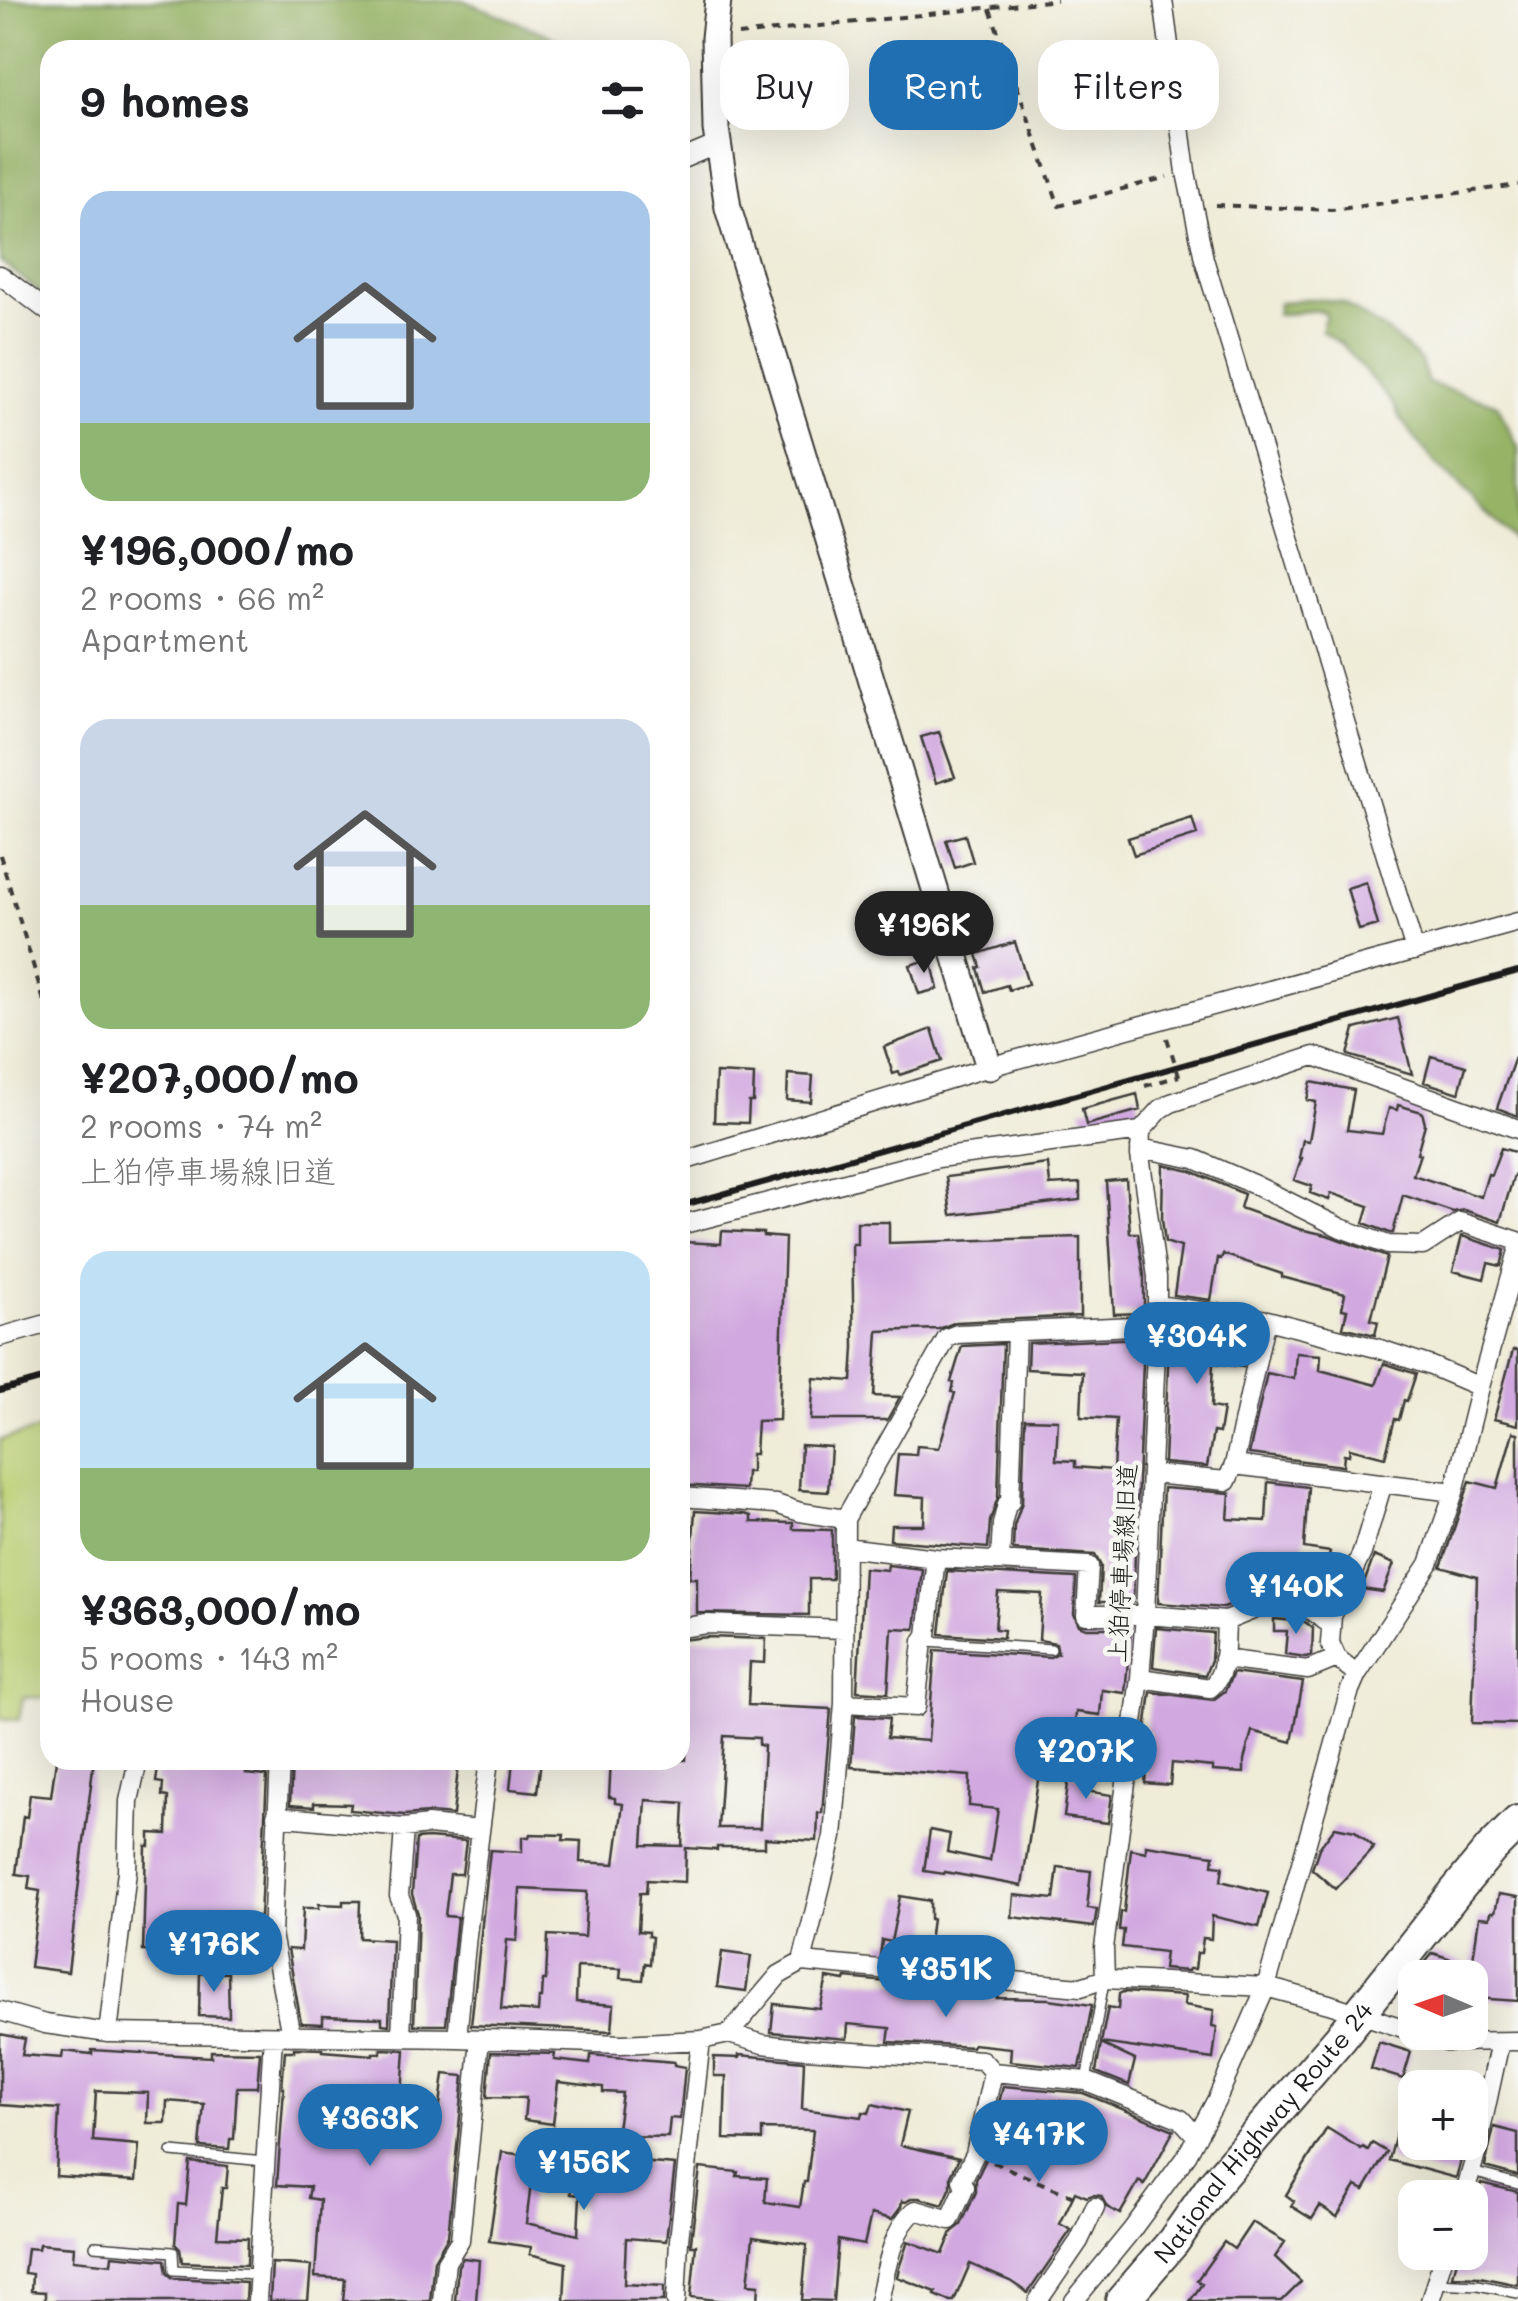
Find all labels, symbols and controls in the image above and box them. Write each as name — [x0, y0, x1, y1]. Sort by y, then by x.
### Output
chip: Buy — [720, 40, 849, 130]
chip: Rent — [869, 40, 1018, 130]
chip: Filters — [1038, 40, 1219, 130]
text: 9 homes — [80, 73, 250, 128]
icon: filters — [595, 73, 650, 128]
icon: home — [275, 256, 455, 436]
text: ¥196,000/mo — [80, 521, 354, 576]
text: 2 rooms · 66 m² — [80, 576, 324, 618]
text: Apartment — [80, 618, 249, 660]
icon: home — [275, 784, 455, 964]
pin: ¥196K — [854, 891, 994, 976]
text: ¥196K — [877, 902, 971, 944]
text: ¥207,000/mo — [80, 1049, 359, 1104]
text: 2 rooms · 74 m² — [80, 1104, 322, 1146]
text: 上狛停車場線旧道 — [80, 1149, 336, 1191]
pin: ¥304K — [1127, 1302, 1267, 1387]
text: ¥304K — [1146, 1313, 1248, 1355]
icon: home — [275, 1316, 455, 1496]
street label: 上狛停車場線旧道 — [1100, 1462, 1142, 1664]
pin: ¥140K — [1226, 1552, 1366, 1637]
text: ¥140K — [1247, 1563, 1345, 1605]
text: ¥363,000/mo — [80, 1581, 361, 1636]
text: 5 rooms · 143 m² — [80, 1636, 338, 1678]
text: House — [80, 1678, 175, 1720]
pin: ¥207K — [1016, 1717, 1156, 1802]
text: ¥207K — [1037, 1728, 1135, 1770]
pin: ¥176K — [144, 1910, 284, 1995]
text: ¥176K — [167, 1921, 261, 1963]
pin: ¥351K — [876, 1935, 1016, 2020]
text: ¥351K — [899, 1946, 993, 1988]
north arrow — [1398, 1960, 1488, 2050]
map controls — [1398, 1960, 1488, 2270]
street label: National Highway Route 24 — [1146, 1994, 1379, 2270]
button: + — [1398, 2070, 1488, 2160]
pin: ¥363K — [300, 2084, 440, 2169]
text: ¥363K — [320, 2095, 420, 2137]
pin: ¥417K — [969, 2100, 1109, 2185]
text: ¥417K — [992, 2111, 1086, 2153]
pin: ¥156K — [514, 2128, 654, 2213]
text: ¥156K — [537, 2139, 631, 2181]
button: − — [1398, 2180, 1488, 2270]

